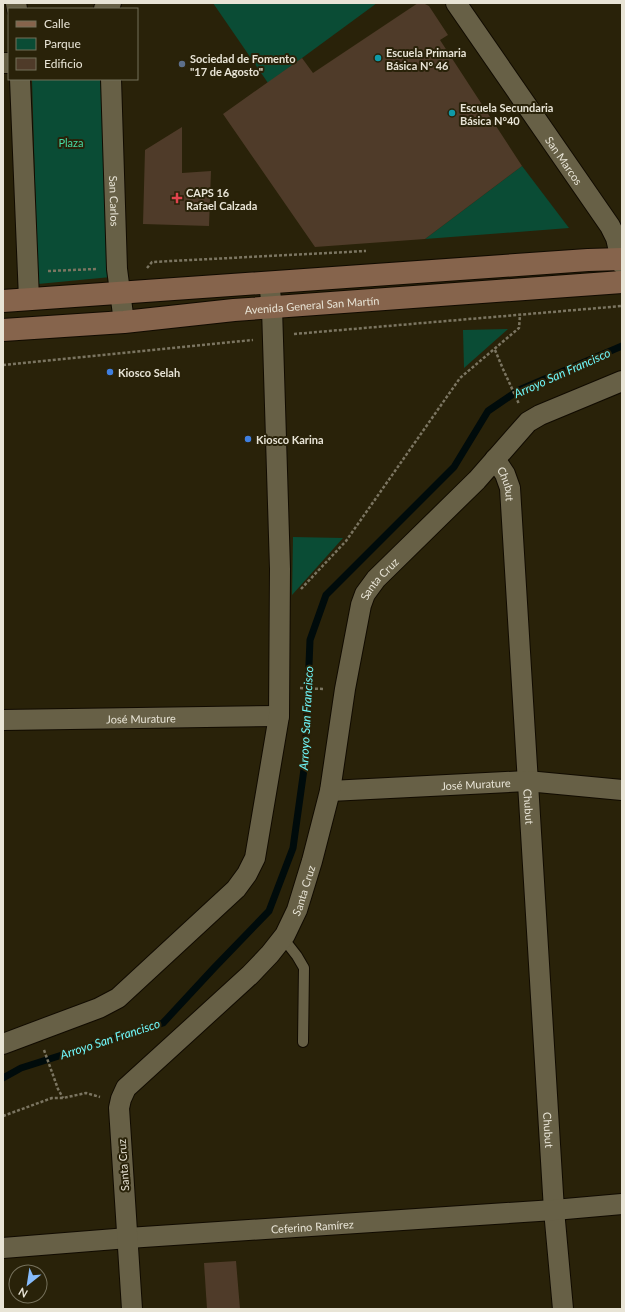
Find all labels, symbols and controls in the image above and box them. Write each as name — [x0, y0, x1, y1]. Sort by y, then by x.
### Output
legend — [8, 8, 138, 80]
text: Calle — [44, 16, 70, 31]
text: Parque — [44, 36, 81, 51]
place label: Escuela Primaria Básica N° 46 — [386, 46, 466, 72]
place label: Sociedad de Fomento "17 de Agosto" — [190, 52, 295, 78]
marker: Escuela Primaria Básica N° 46 — [373, 53, 383, 63]
text: Edificio — [44, 56, 83, 71]
marker: Sociedad de Fomento "17 de Agosto" — [177, 59, 187, 69]
place label: Escuela Secundaria Básica N°40 — [460, 101, 553, 127]
marker: Escuela Secundaria Básica N°40 — [447, 108, 457, 118]
street label: San Marcos — [543, 134, 586, 187]
park label: Plaza — [58, 136, 84, 149]
street label: San Carlos — [108, 175, 122, 227]
place label: CAPS 16 Rafael Calzada — [186, 186, 257, 212]
marker: CAPS 16 Rafael Calzada — [171, 192, 183, 204]
street label: Avenida General San Martín — [244, 293, 380, 316]
water label: Arroyo San Francisco — [510, 345, 613, 401]
place label: Kiosco Selah — [118, 366, 180, 379]
marker: Kiosco Selah — [105, 367, 115, 377]
place label: Kiosco Karina — [256, 433, 323, 446]
marker: Kiosco Karina — [243, 434, 253, 444]
street label: Chubut — [495, 464, 517, 501]
street label: Santa Cruz — [357, 555, 401, 601]
water label: Arroyo San Francisco — [296, 666, 316, 771]
street label: José Murature — [106, 711, 176, 725]
street label: José Murature — [441, 775, 511, 792]
street label: Chubut — [522, 788, 537, 825]
street label: Santa Cruz — [289, 863, 317, 918]
water label: Arroyo San Francisco — [57, 1016, 162, 1063]
street label: Chubut — [542, 1112, 557, 1148]
street label: Santa Cruz — [115, 1139, 131, 1191]
street label: Ceferino Ramírez — [270, 1217, 354, 1235]
north arrow — [8, 1264, 48, 1304]
text: N — [16, 1285, 30, 1301]

